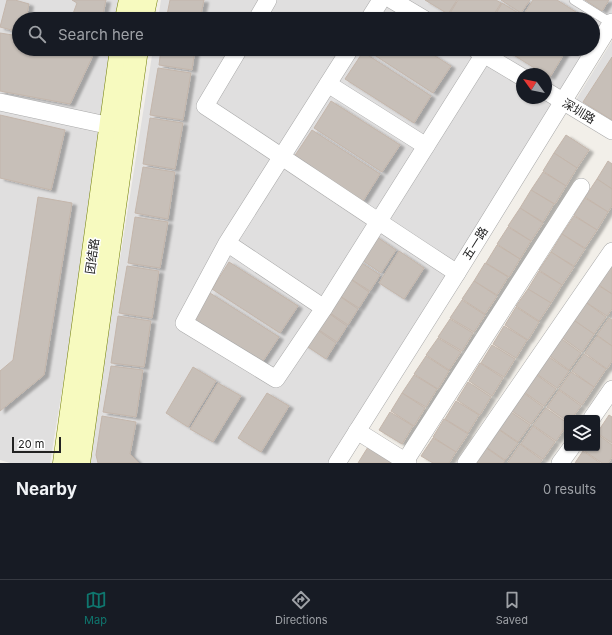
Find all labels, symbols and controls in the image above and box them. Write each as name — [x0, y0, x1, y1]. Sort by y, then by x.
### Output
search box — [12, 12, 600, 56]
icon: search — [26, 23, 48, 45]
text: Search here — [58, 25, 144, 44]
north arrow — [516, 68, 552, 104]
street label: 深圳路 — [560, 95, 598, 127]
street label: 五一路 — [459, 224, 491, 262]
street label: 团结路 — [82, 237, 102, 275]
map controls — [564, 415, 600, 451]
button: layers — [564, 415, 600, 451]
scale bar — [12, 435, 61, 454]
text: 20 m — [18, 437, 44, 451]
text: Nearby — [16, 479, 77, 499]
text: 0 results — [543, 481, 596, 497]
tab: Map — [84, 589, 107, 627]
tab: Directions — [275, 589, 328, 627]
tab: Saved — [496, 589, 528, 627]

